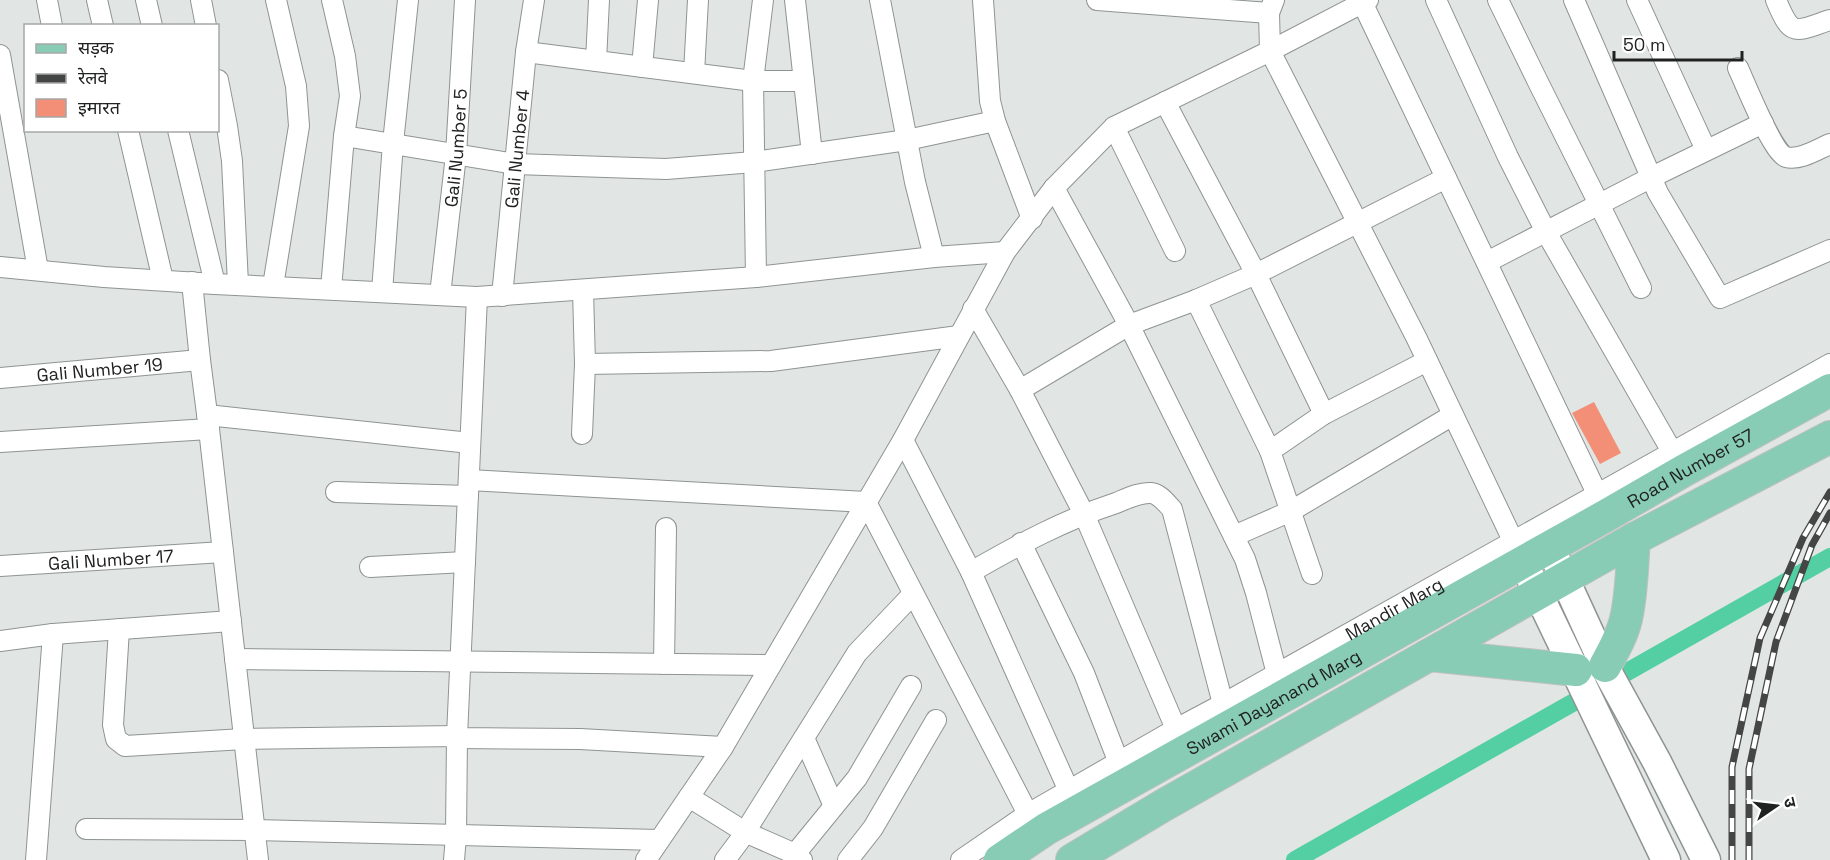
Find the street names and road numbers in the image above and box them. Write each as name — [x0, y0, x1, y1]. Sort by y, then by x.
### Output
street label: Gali Number 5 — [439, 88, 471, 208]
street label: Gali Number 4 — [499, 88, 534, 209]
street label: Gali Number 19 — [36, 352, 164, 386]
street label: Road Number 57 — [1623, 423, 1757, 513]
street label: Gali Number 17 — [47, 544, 174, 574]
street label: Mandir Marg — [1341, 572, 1447, 645]
street label: Swami Dayanand Marg — [1182, 644, 1365, 760]

